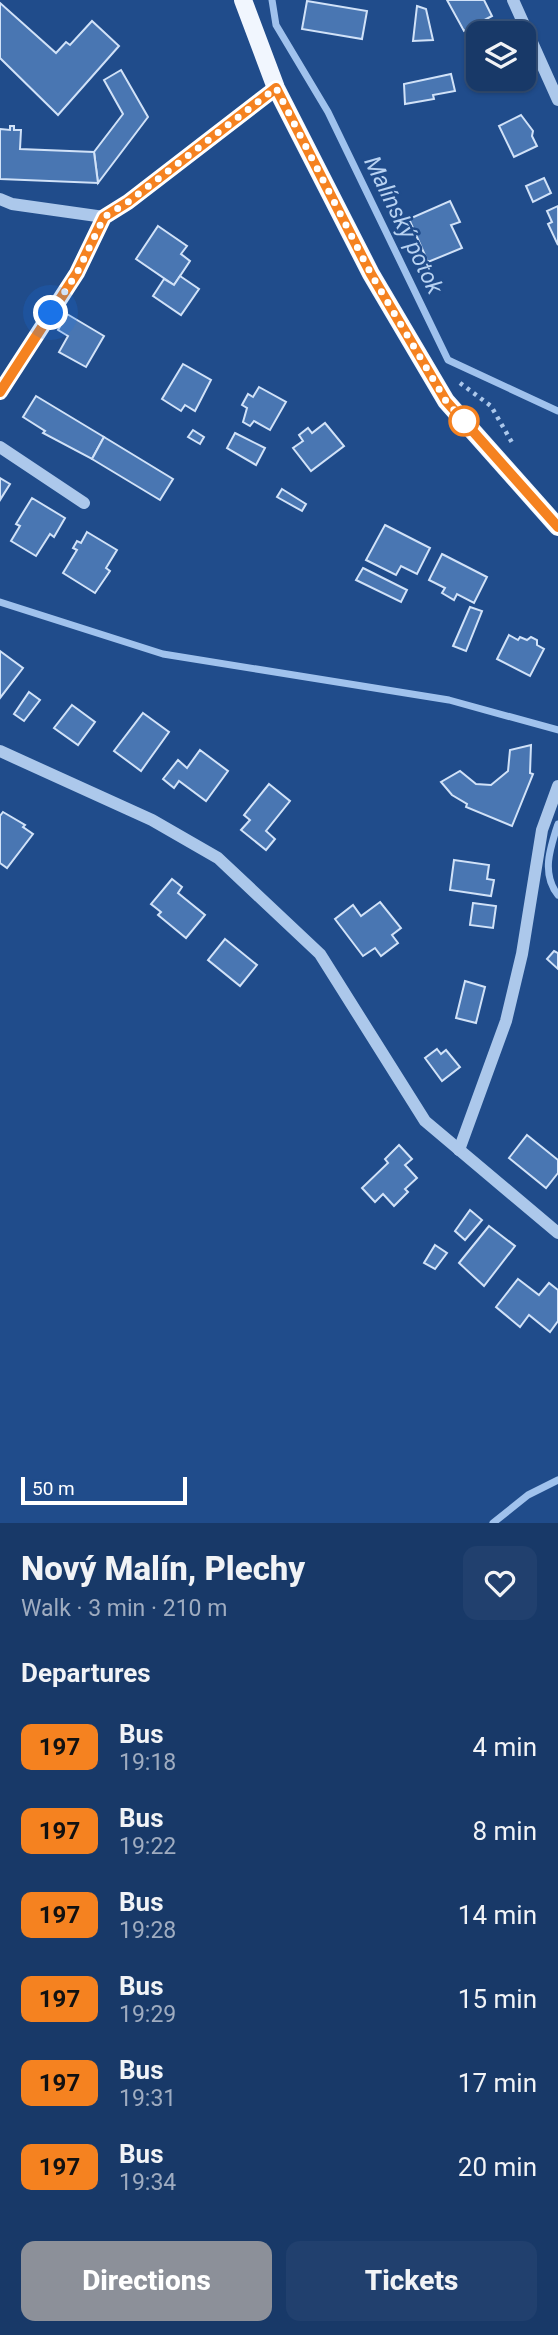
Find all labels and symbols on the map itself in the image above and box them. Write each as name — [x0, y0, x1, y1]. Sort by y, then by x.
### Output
water label: Malínský potok — [358, 152, 449, 299]
your location — [33, 295, 68, 330]
unlabelled marker — [449, 406, 479, 436]
scale bar — [21, 1474, 187, 1506]

